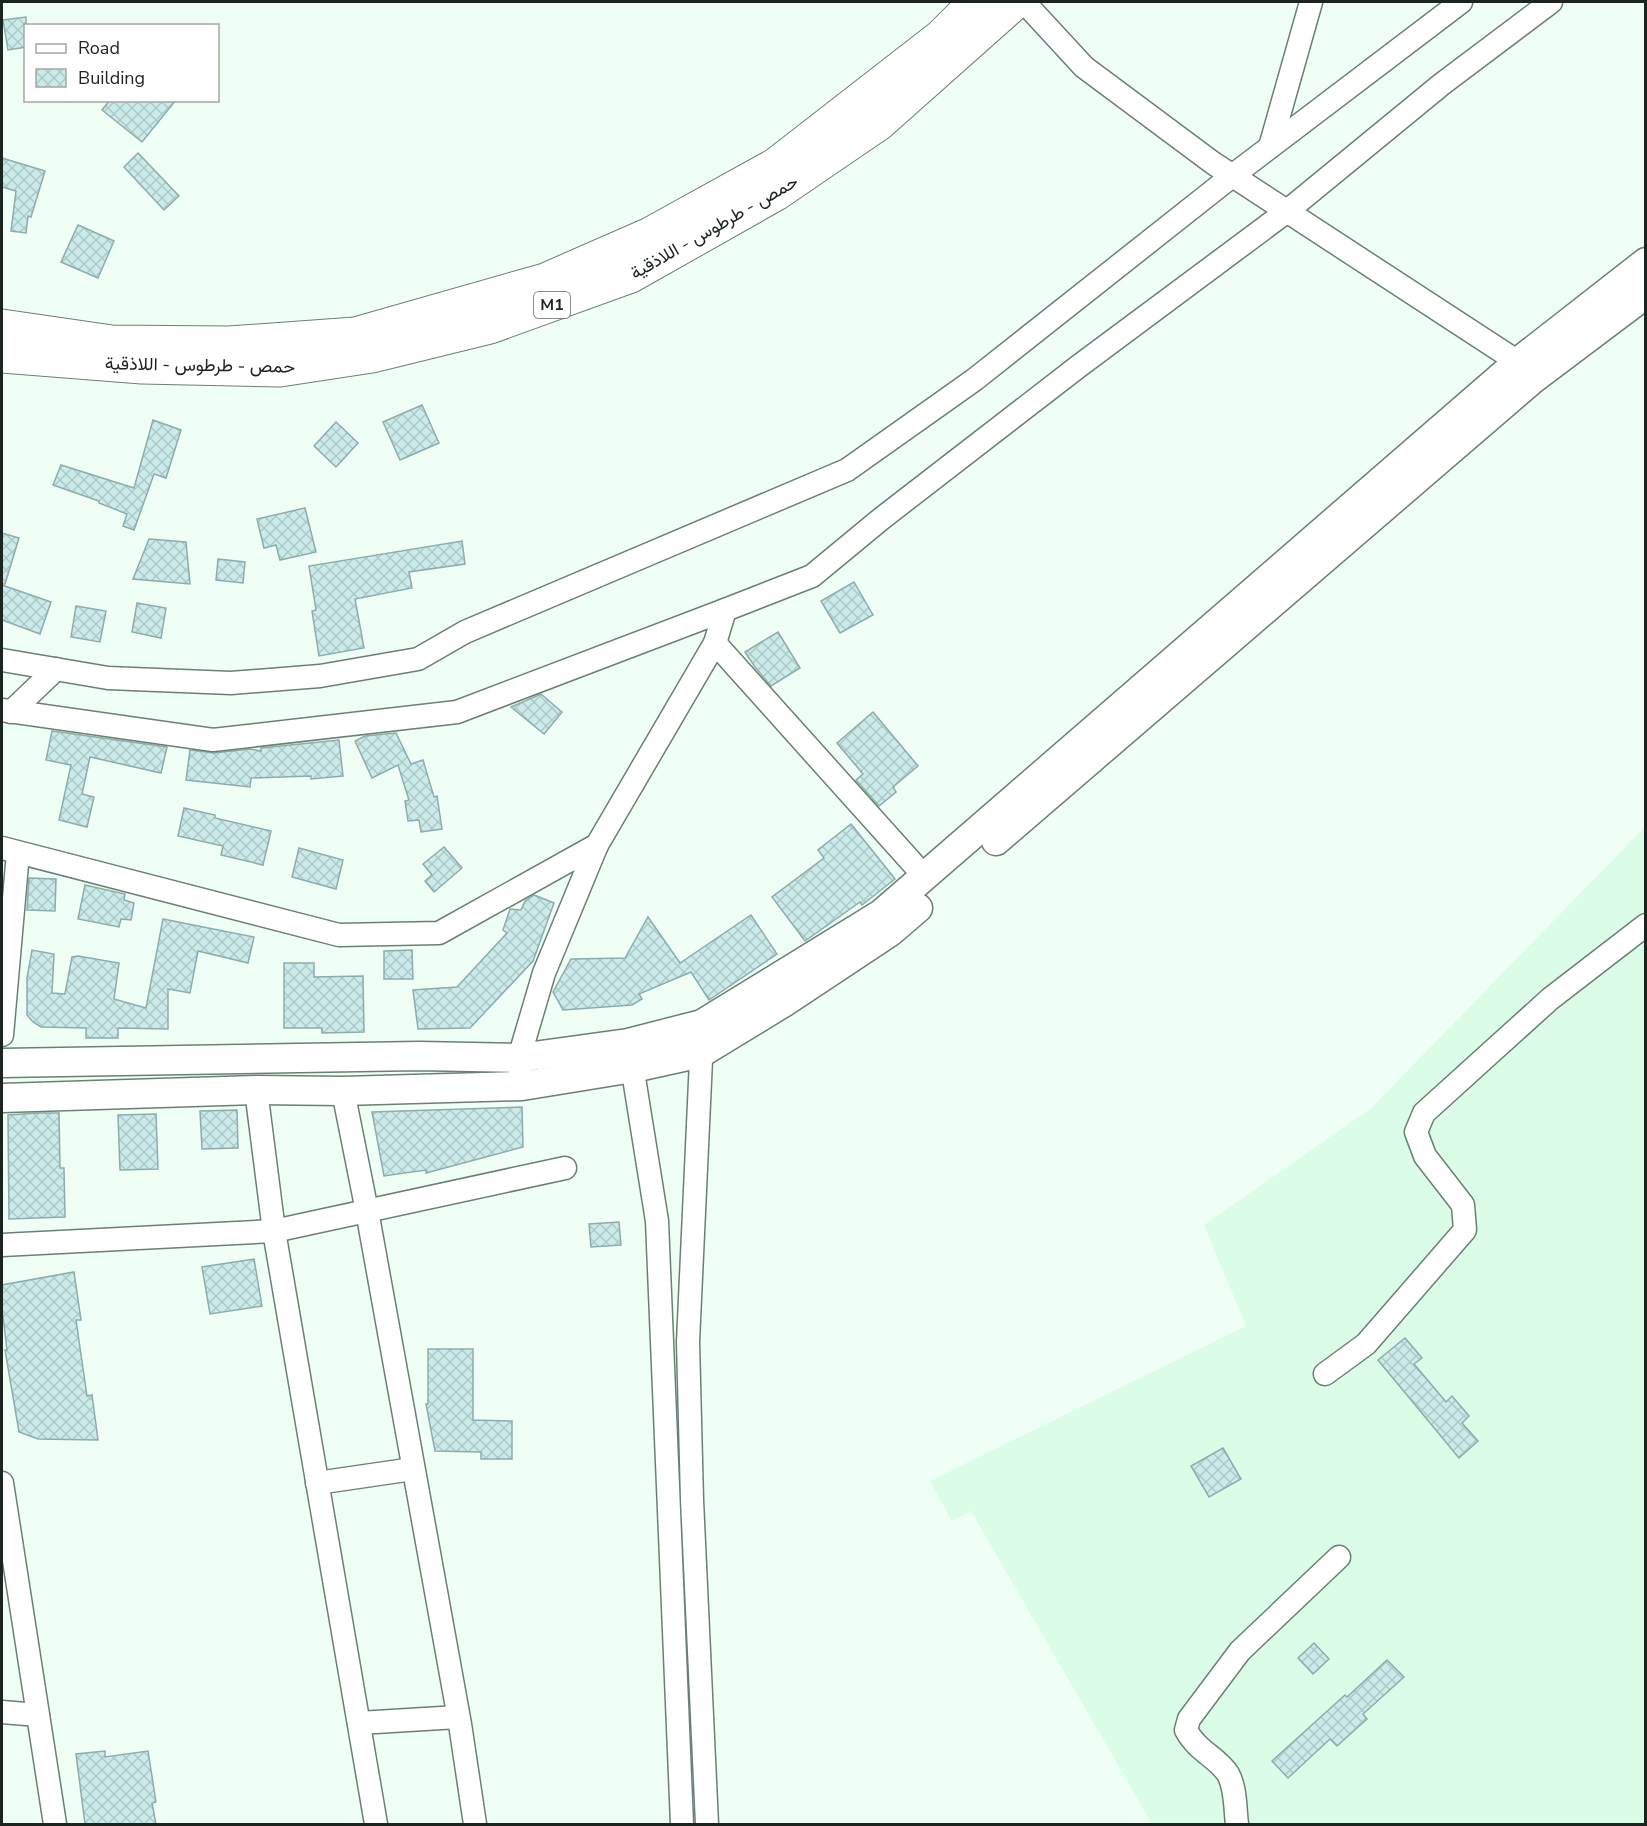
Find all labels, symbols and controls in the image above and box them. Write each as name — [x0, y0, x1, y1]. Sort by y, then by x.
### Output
legend — [24, 24, 219, 102]
text: Road — [78, 36, 120, 60]
text: Building — [78, 66, 145, 90]
street label: حمص - طرطوس - اللاذقية — [626, 169, 802, 285]
road number: M1 — [534, 292, 570, 318]
street label: حمص - طرطوس - اللاذقية — [105, 351, 295, 379]

